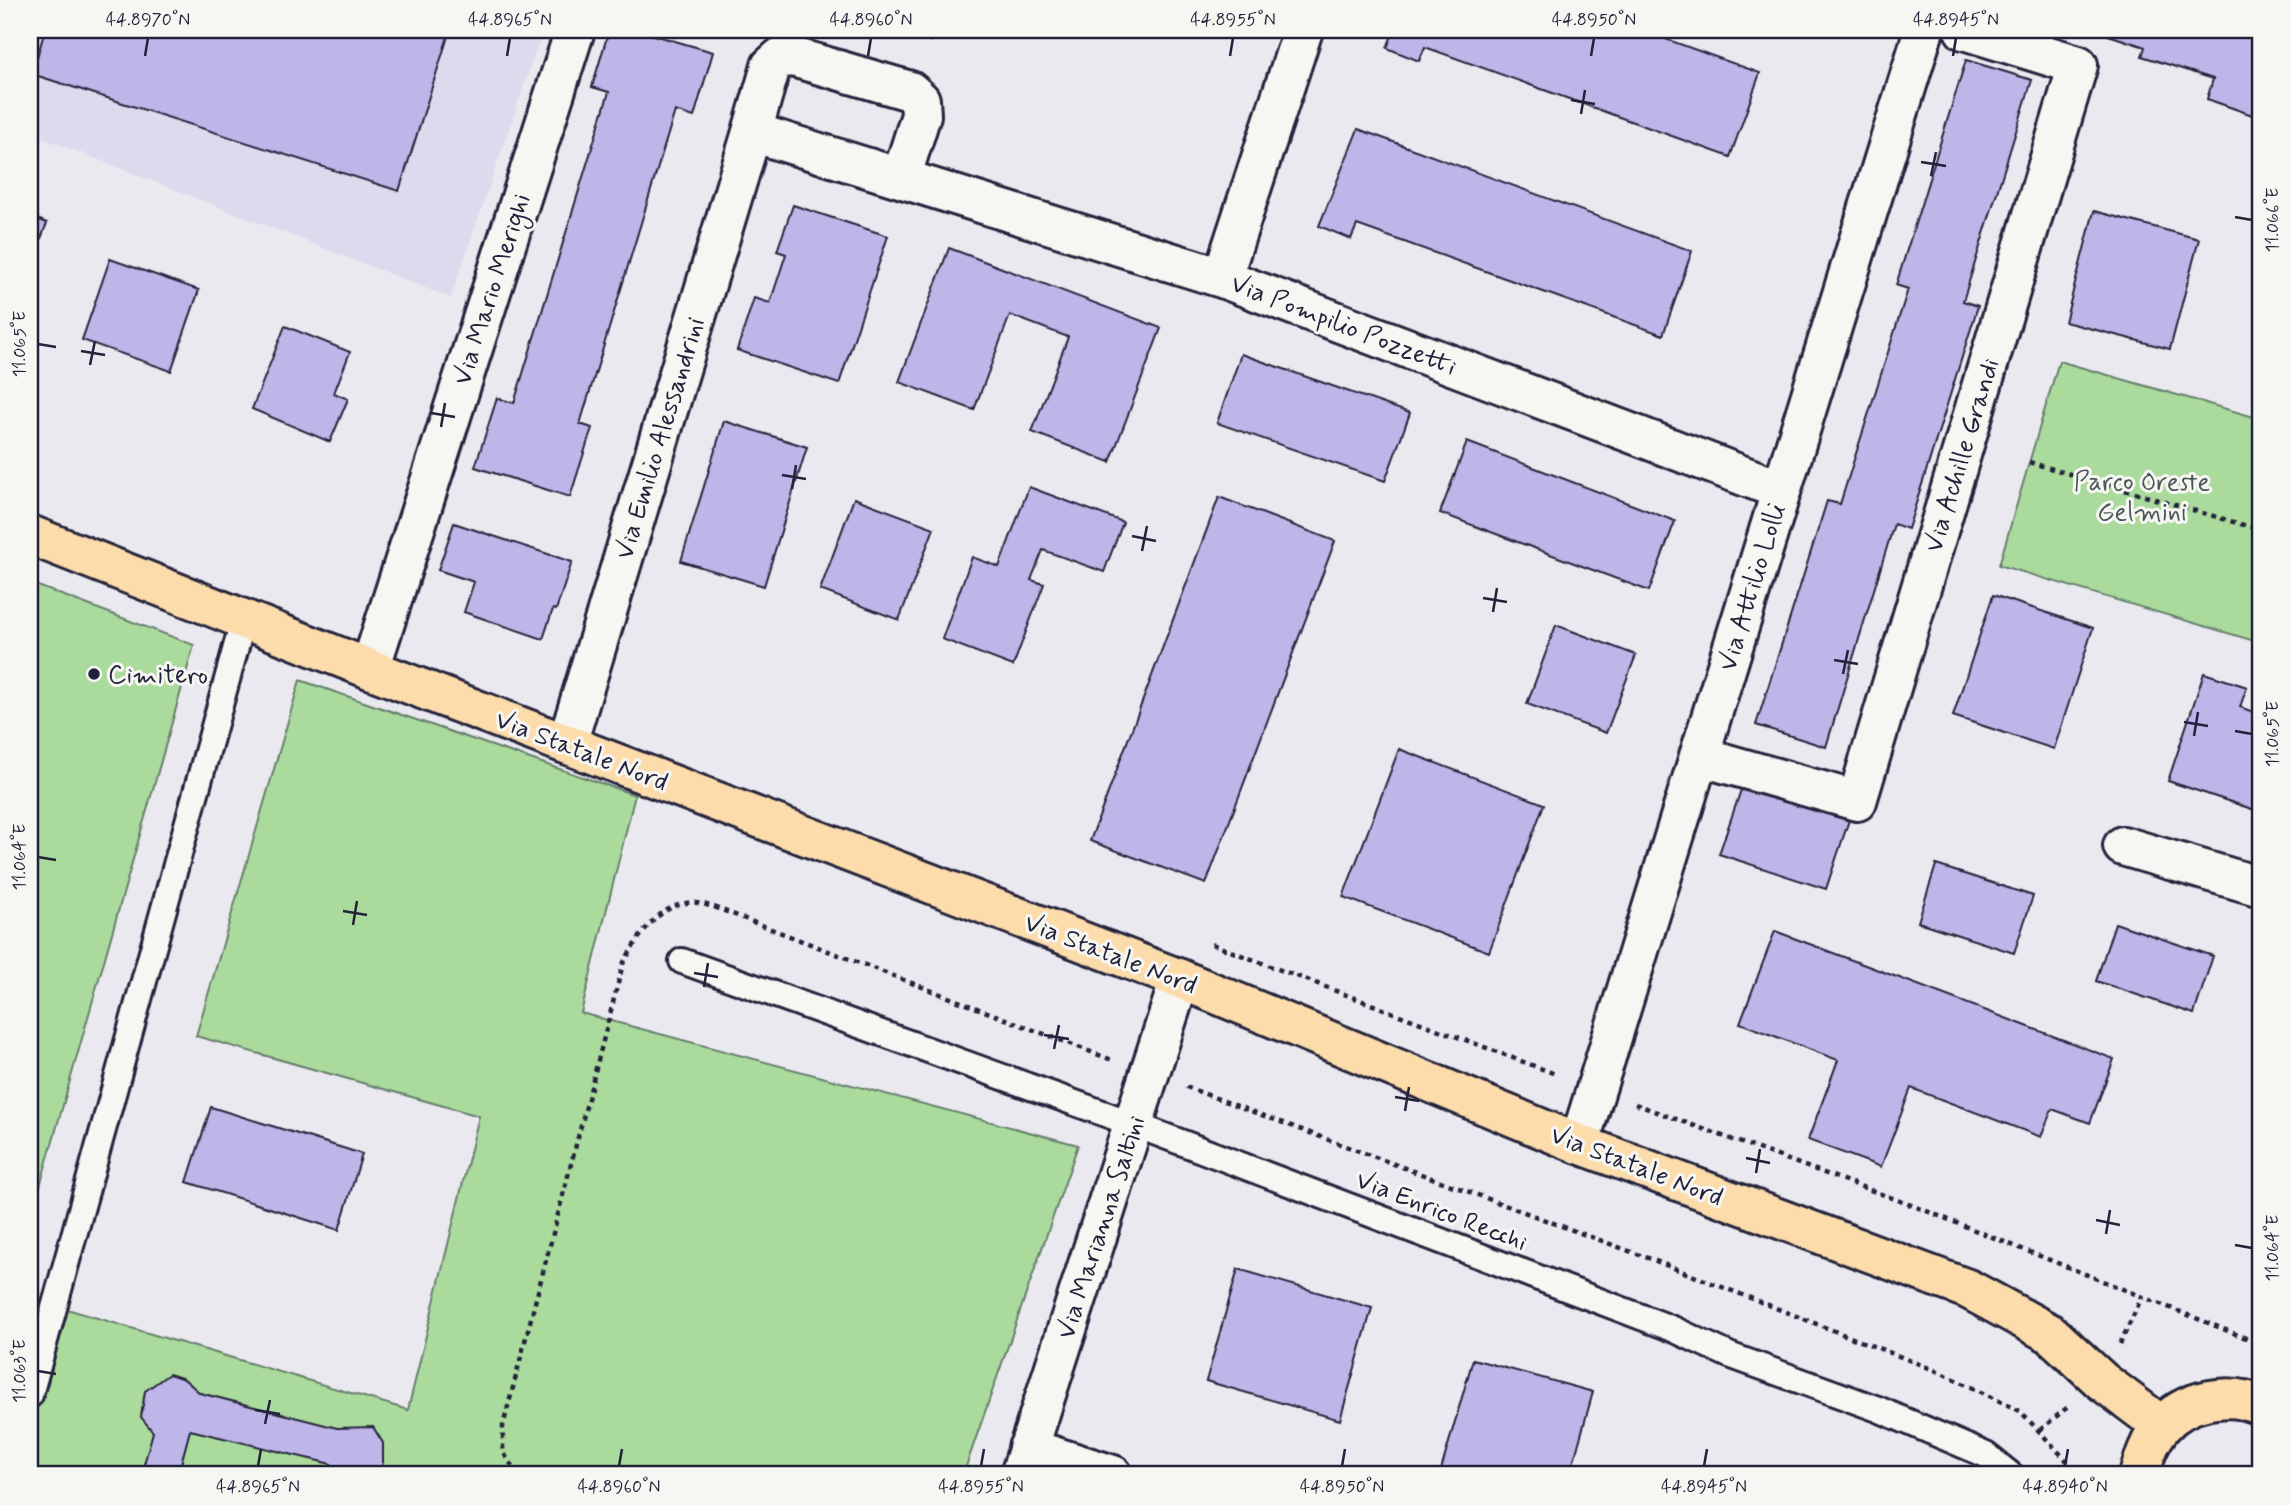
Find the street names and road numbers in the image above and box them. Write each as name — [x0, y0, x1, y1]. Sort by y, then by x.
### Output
street label: Via Mario Merighi — [446, 190, 542, 390]
street label: Via Pompilio Pozzetti — [1226, 267, 1461, 385]
street label: Via Emilio Alessandrini — [608, 314, 714, 564]
street label: Via Achille Grandi — [1917, 355, 2009, 557]
street label: Via Attilio Lolli — [1711, 500, 1795, 675]
street label: Via Statale Nord — [490, 703, 673, 800]
street label: Via Statale Nord — [1019, 906, 1202, 1003]
street label: Via Marianna Saltini — [1050, 1112, 1154, 1344]
street label: Via Statale Nord — [1545, 1118, 1728, 1215]
street label: Via Enrico Recchi — [1351, 1164, 1532, 1260]

